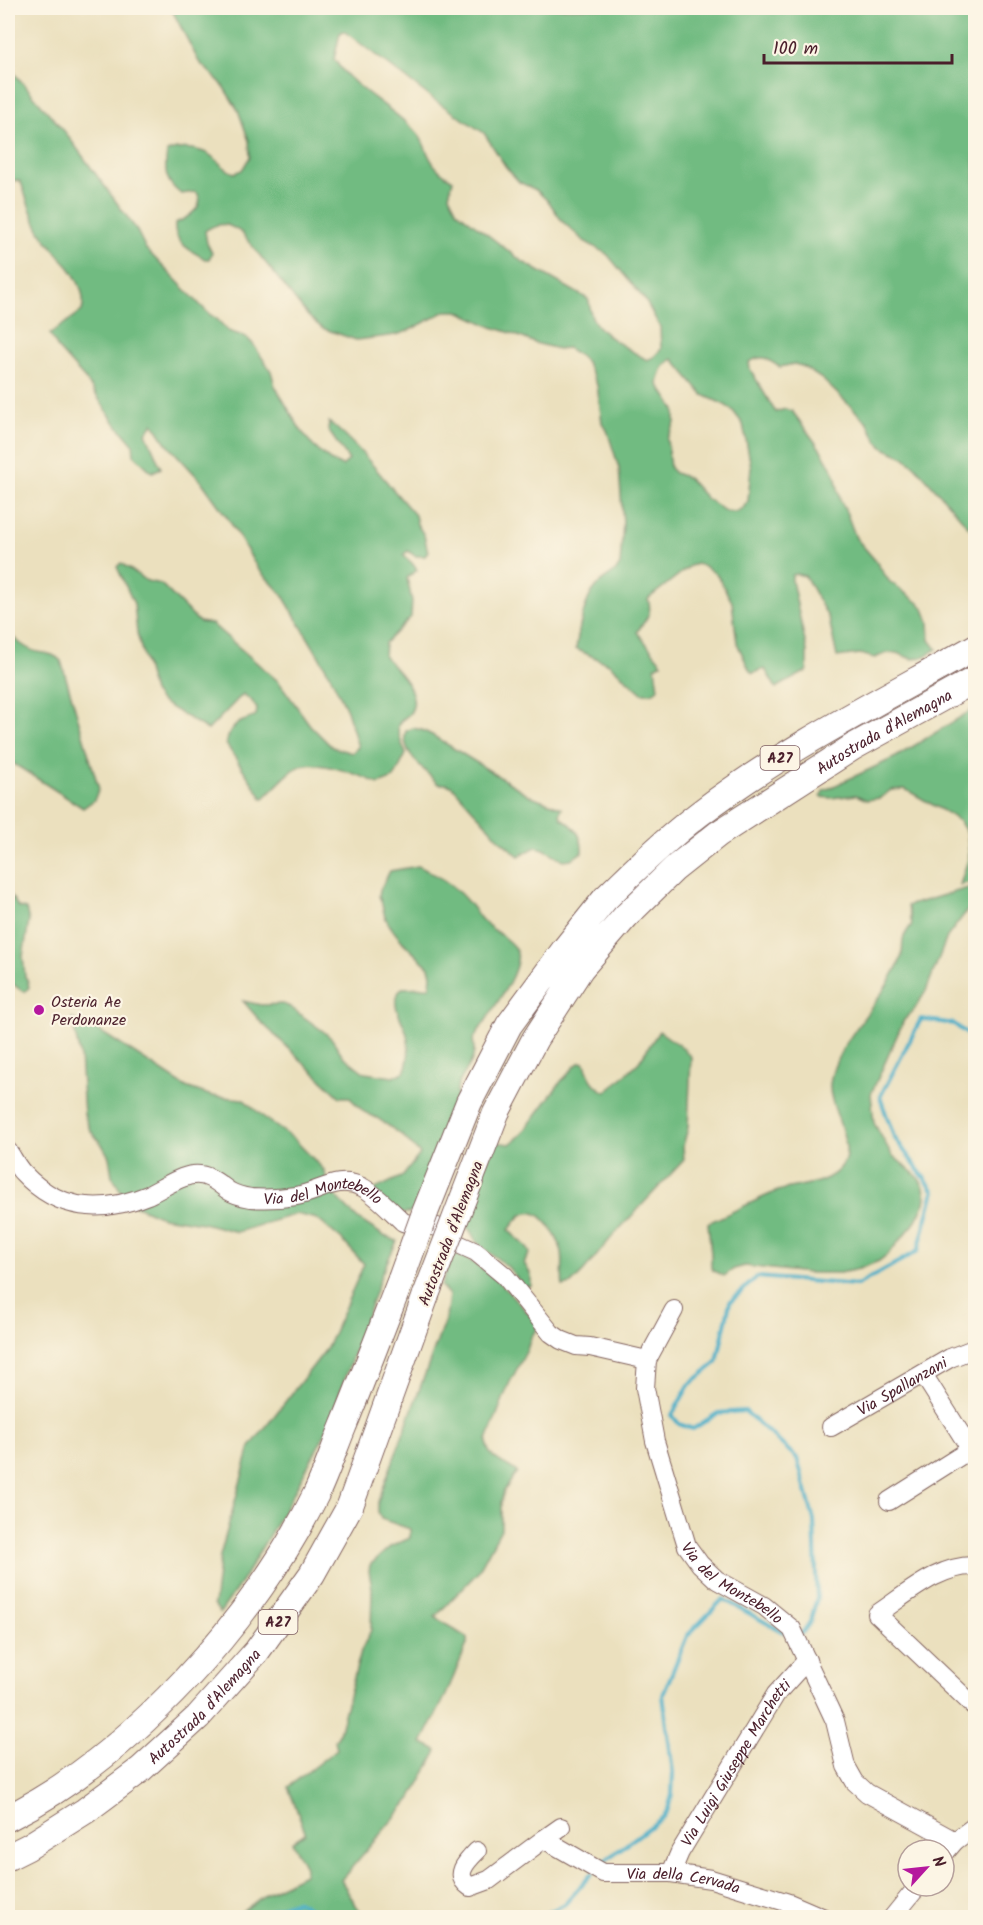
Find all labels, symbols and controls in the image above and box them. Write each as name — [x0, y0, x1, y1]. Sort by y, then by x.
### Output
scale bar — [764, 27, 952, 65]
text: 100 m — [773, 35, 818, 64]
street label: Autostrada d'Alemagna — [811, 683, 957, 782]
road number: A27 — [760, 746, 800, 770]
place label: Osteria Ae Perdonanze — [51, 990, 126, 1033]
marker: Osteria Ae Perdonanze — [32, 1003, 46, 1017]
street label: Autostrada d'Alemagna — [412, 1157, 491, 1310]
street label: Via del Montebello — [263, 1172, 388, 1212]
street label: Via Spallanzani — [853, 1350, 954, 1423]
street label: Via del Montebello — [674, 1537, 788, 1631]
road number: A27 — [258, 1610, 298, 1634]
street label: Autostrada d'Alemagna — [143, 1643, 268, 1771]
street label: Via Luigi Giuseppe Marchetti — [675, 1673, 799, 1852]
north arrow — [896, 1838, 956, 1898]
text: N — [925, 1852, 951, 1872]
street label: Via della Cervada — [627, 1862, 743, 1901]

